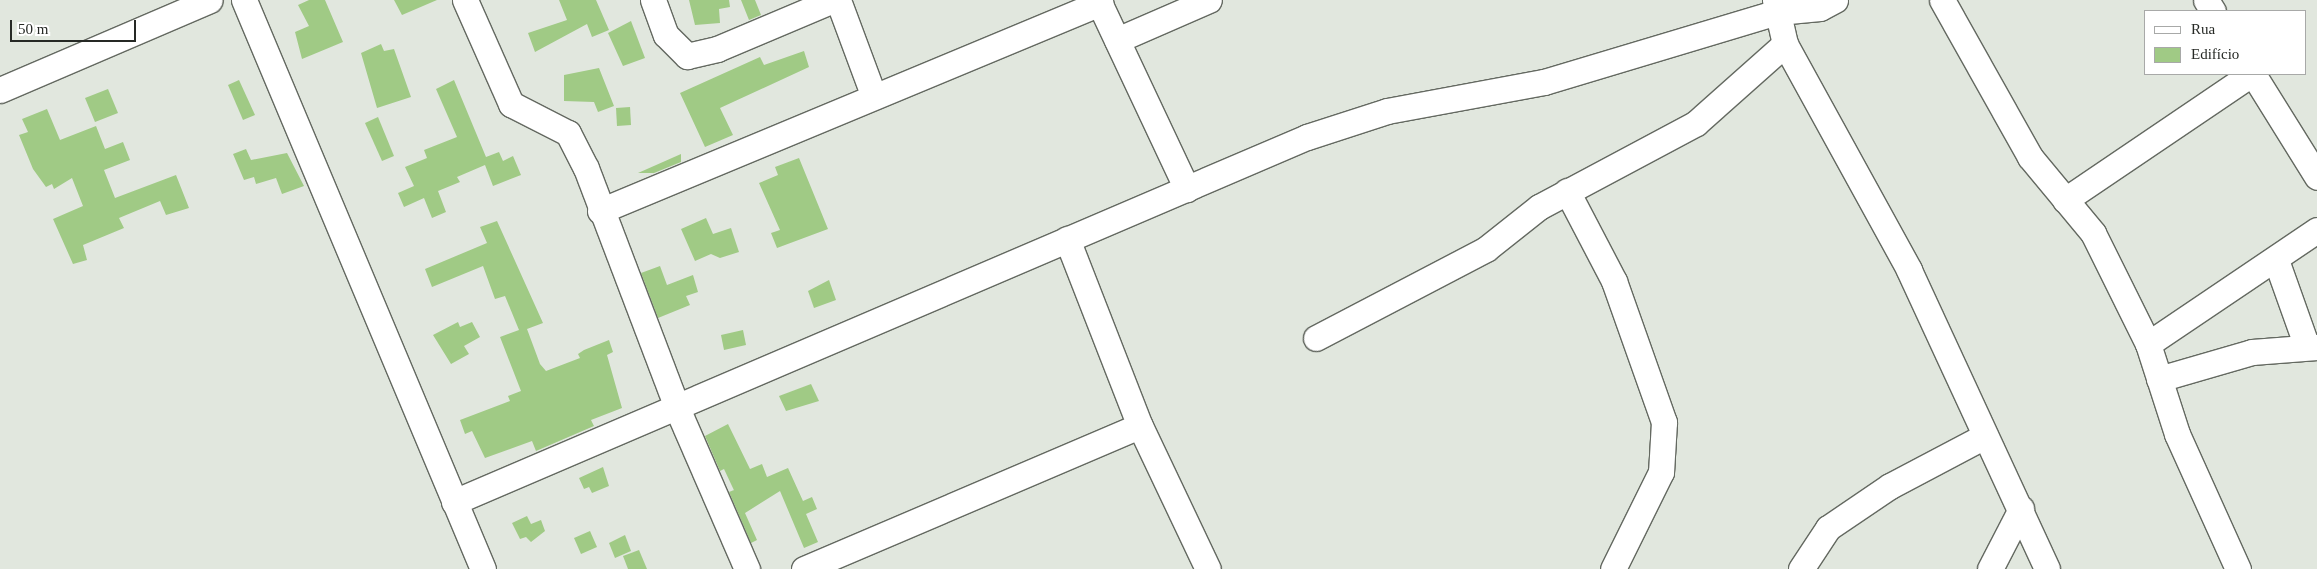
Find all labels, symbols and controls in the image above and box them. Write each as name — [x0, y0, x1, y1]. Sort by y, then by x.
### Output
scale bar — [12, 10, 139, 42]
legend — [2144, 10, 2307, 75]
text: 50 m — [18, 21, 48, 37]
text: Rua — [2191, 21, 2215, 37]
text: Edifício — [2191, 46, 2239, 62]

